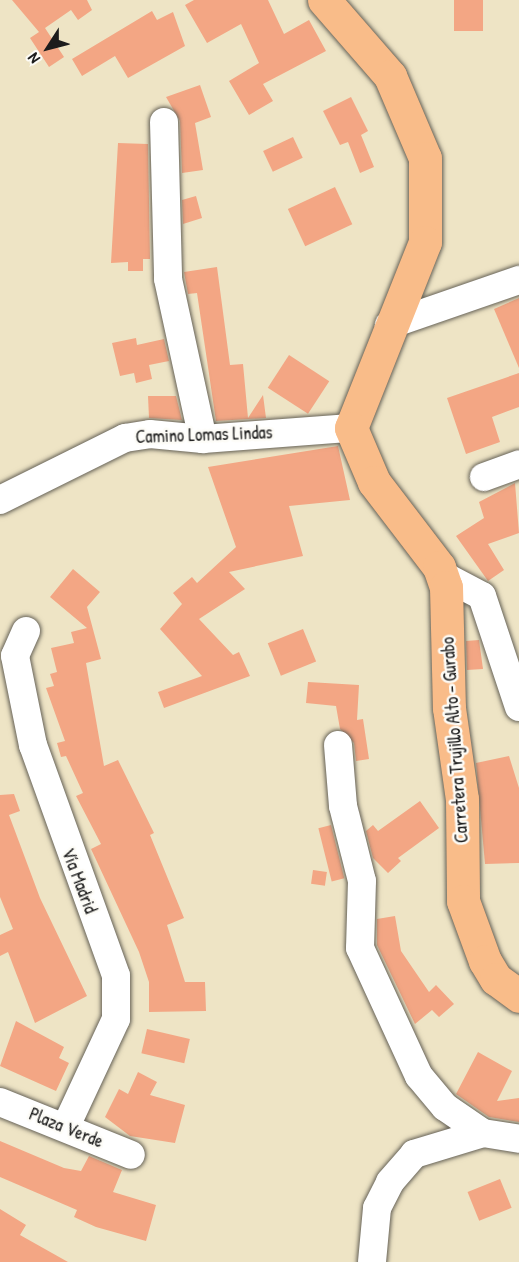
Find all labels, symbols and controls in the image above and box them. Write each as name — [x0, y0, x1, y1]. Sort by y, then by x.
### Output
north arrow — [18, 18, 78, 78]
text: N — [22, 49, 45, 68]
street label: Camino Lomas Lindas — [135, 422, 273, 448]
street label: Carretera Trujillo Alto - Gurabo — [437, 636, 473, 844]
street label: Vía Madrid — [57, 845, 101, 917]
street label: Plaza Verde — [26, 1103, 106, 1153]

